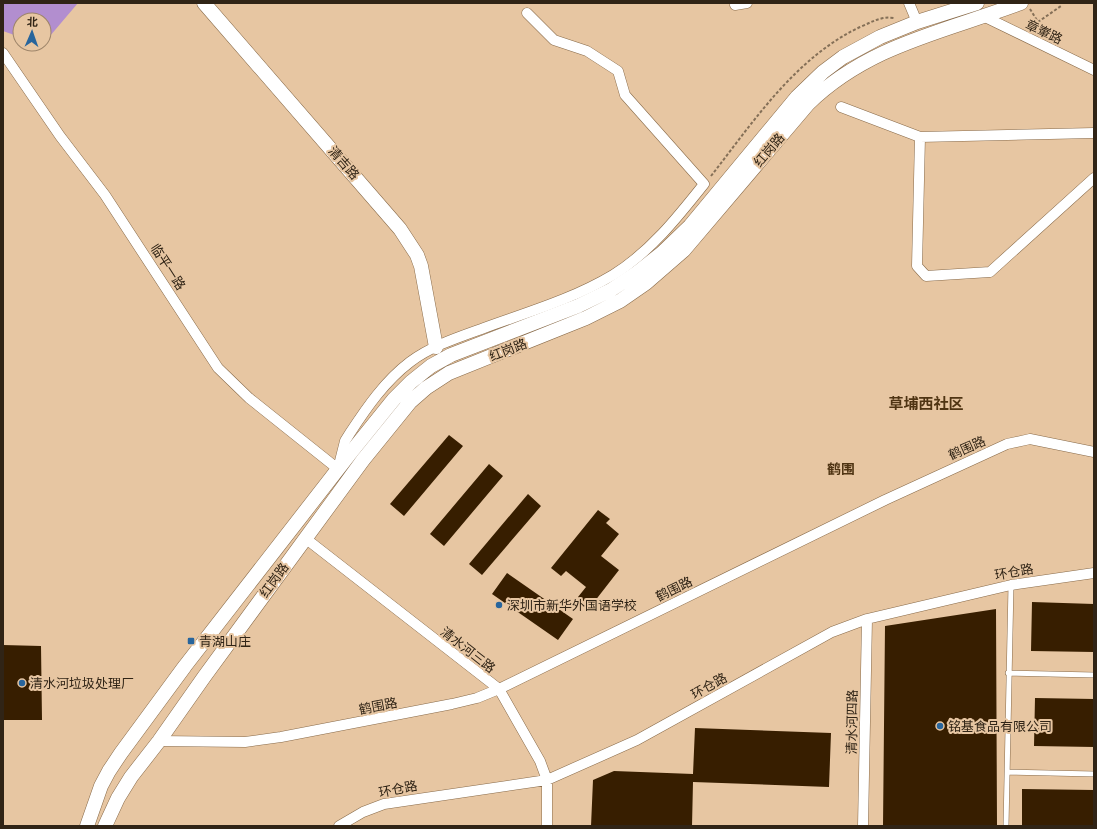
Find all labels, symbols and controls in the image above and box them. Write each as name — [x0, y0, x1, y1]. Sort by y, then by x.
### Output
north arrow — [12, 12, 52, 52]
text: 北 — [27, 15, 38, 29]
street label: 章輋路 — [1023, 16, 1065, 48]
street label: 红岗路 — [750, 130, 788, 170]
street label: 清吉路 — [325, 143, 363, 183]
street label: 临平一路 — [147, 241, 189, 293]
street label: 红岗路 — [487, 335, 529, 365]
district label: 草埔西社区 — [888, 394, 964, 413]
street label: 鹤围路 — [946, 432, 988, 464]
district label: 鹤围 — [827, 460, 855, 478]
street label: 红岗路 — [256, 559, 292, 601]
street label: 环仓路 — [993, 560, 1035, 584]
street label: 鹤围路 — [653, 573, 695, 605]
place label: 深圳市新华外国语学校 — [507, 597, 637, 614]
marker: 深圳市新华外国语学校 — [494, 600, 504, 610]
street label: 清水河三路 — [437, 623, 499, 677]
place label: 青湖山庄 — [199, 633, 251, 650]
marker: 青湖山庄 — [186, 636, 196, 646]
street label: 环仓路 — [688, 669, 730, 703]
place label: 清水河垃圾处理厂 — [30, 675, 134, 692]
marker: 清水河垃圾处理厂 — [17, 678, 27, 688]
street label: 清水河四路 — [843, 689, 861, 755]
street label: 鹤围路 — [357, 694, 399, 718]
place label: 铭基食品有限公司 — [948, 718, 1052, 735]
marker: 铭基食品有限公司 — [935, 721, 945, 731]
street label: 环仓路 — [377, 777, 419, 801]

